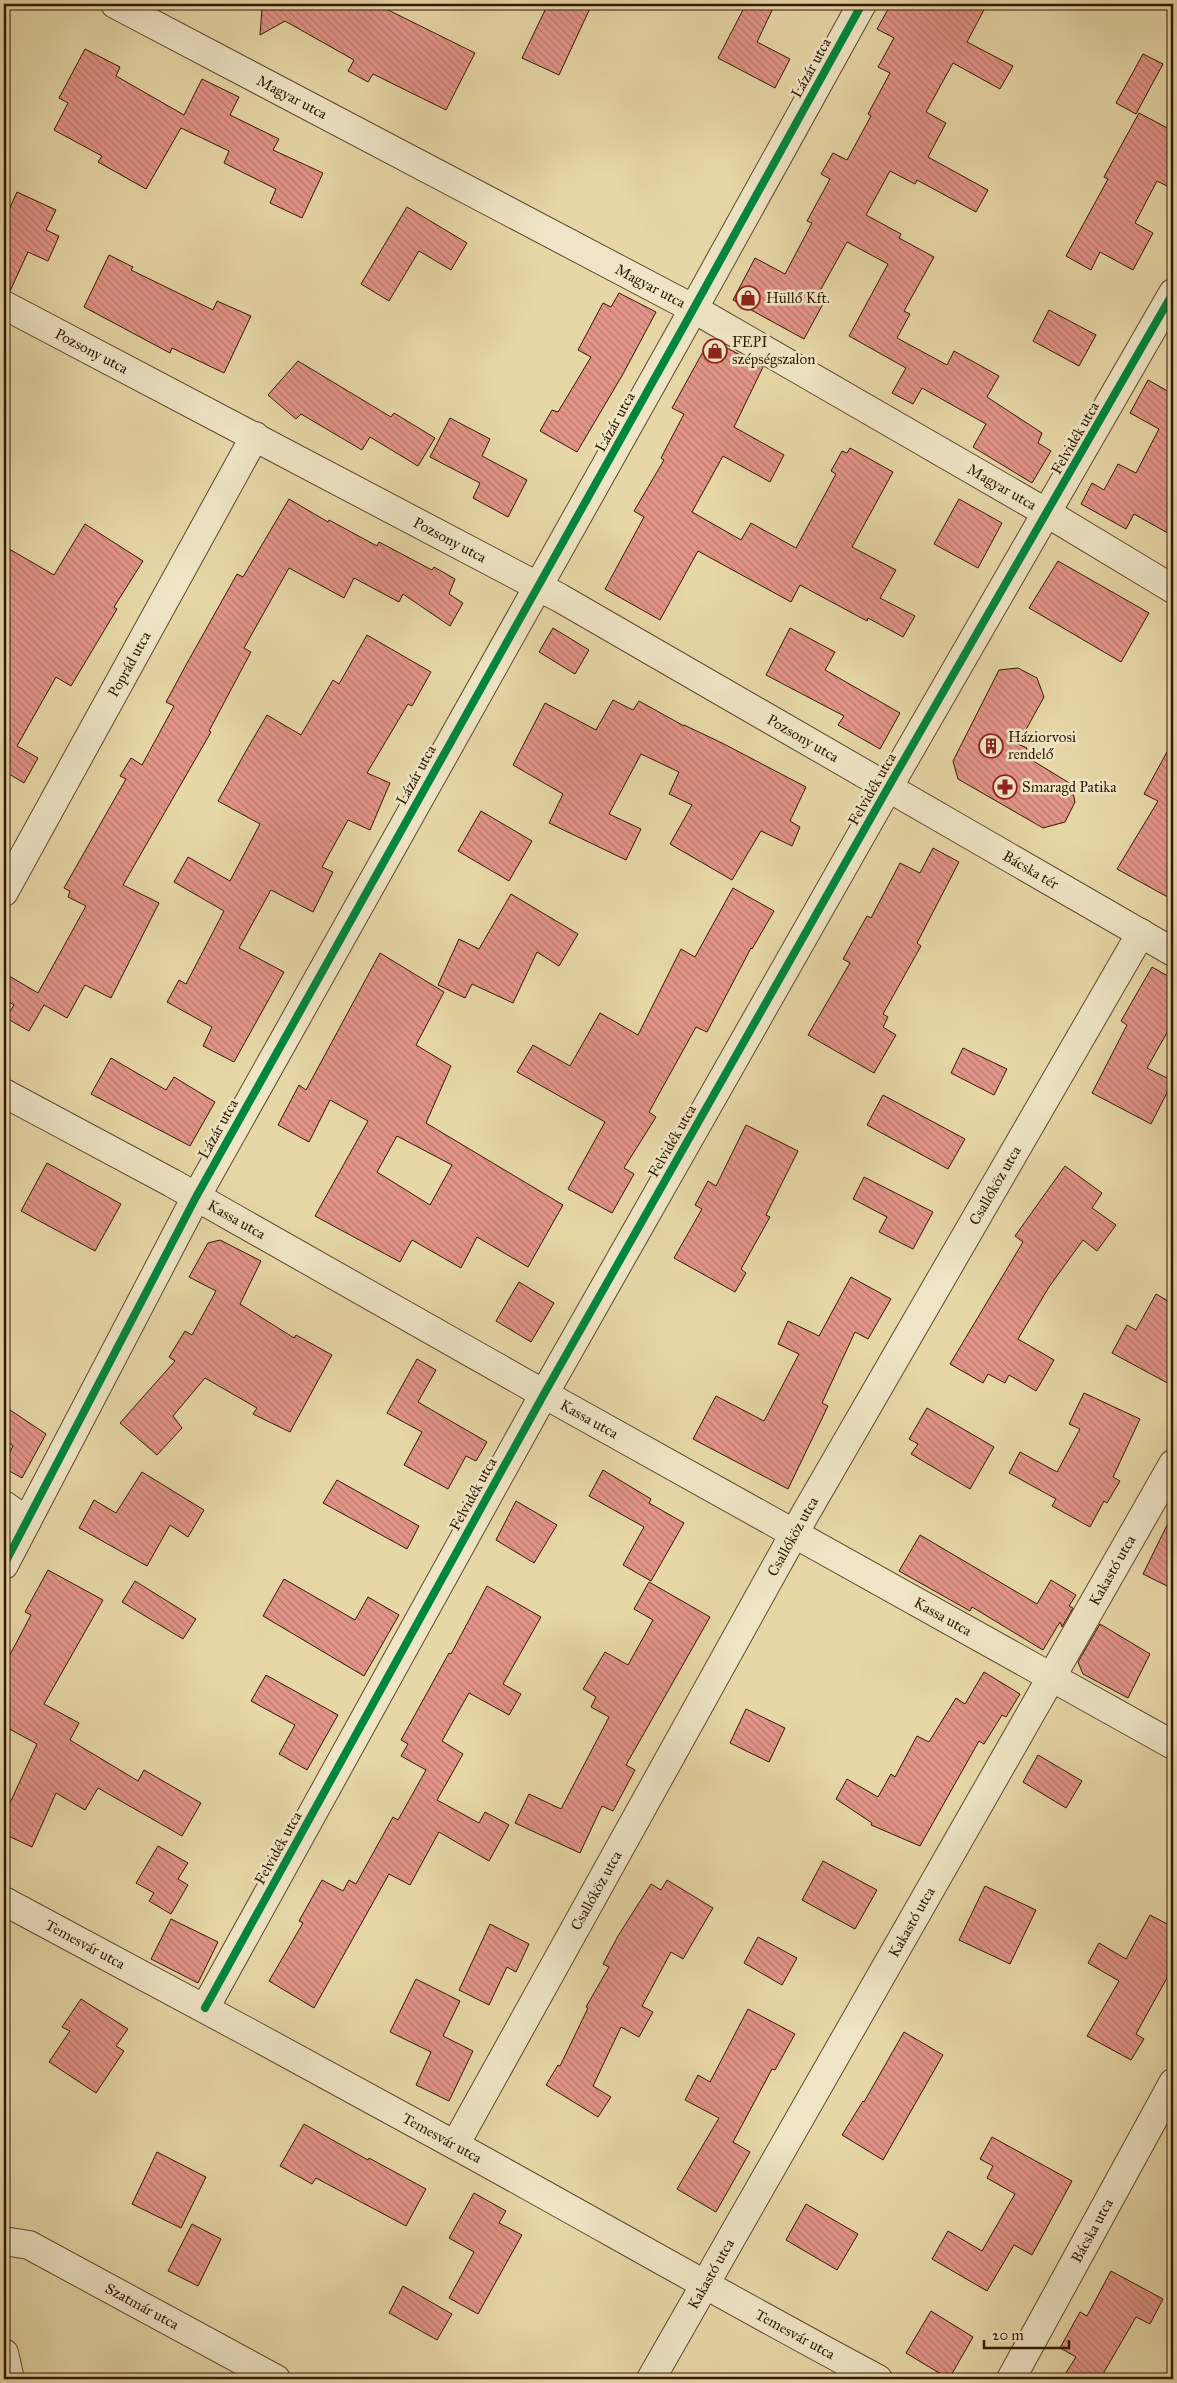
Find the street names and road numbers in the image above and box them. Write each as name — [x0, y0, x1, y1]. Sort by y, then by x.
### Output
street label: Lázár utca — [787, 34, 835, 101]
street label: Magyar utca — [254, 71, 331, 123]
street label: Magyar utca — [612, 260, 689, 312]
street label: Pozsony utca — [52, 325, 132, 378]
street label: Lázár utca — [591, 388, 639, 455]
street label: Felvidék utca — [1047, 398, 1103, 477]
street label: Magyar utca — [964, 460, 1040, 514]
street label: Pozsony utca — [410, 513, 490, 567]
street label: Poprád utca — [104, 628, 155, 700]
street label: Pozsony utca — [764, 710, 843, 766]
street label: Lázár utca — [392, 741, 440, 808]
street label: Felvidék utca — [844, 749, 900, 828]
street label: Bácska tér — [999, 847, 1062, 893]
street label: Lázár utca — [194, 1095, 242, 1162]
street label: Felvidék utca — [644, 1101, 700, 1180]
street label: Csallóköz utca — [965, 1142, 1025, 1228]
street label: Kassa utca — [205, 1196, 269, 1244]
street label: Kassa utca — [557, 1396, 622, 1443]
street label: Felvidék utca — [446, 1454, 501, 1534]
street label: Csallóköz utca — [763, 1493, 823, 1579]
street label: Kakastó utca — [1085, 1531, 1140, 1609]
street label: Kassa utca — [911, 1593, 976, 1640]
street label: Felvidék utca — [251, 1808, 306, 1888]
street label: Csallóköz utca — [567, 1847, 626, 1934]
street label: Kakastó utca — [884, 1883, 939, 1960]
street label: Temesvár utca — [42, 1916, 129, 1973]
street label: Temesvár utca — [399, 2109, 485, 2167]
street label: Bácska utca — [1067, 2195, 1117, 2266]
street label: Kakastó utca — [684, 2235, 738, 2312]
street label: Szatmár utca — [102, 2279, 183, 2334]
street label: Temesvár utca — [752, 2305, 839, 2364]

